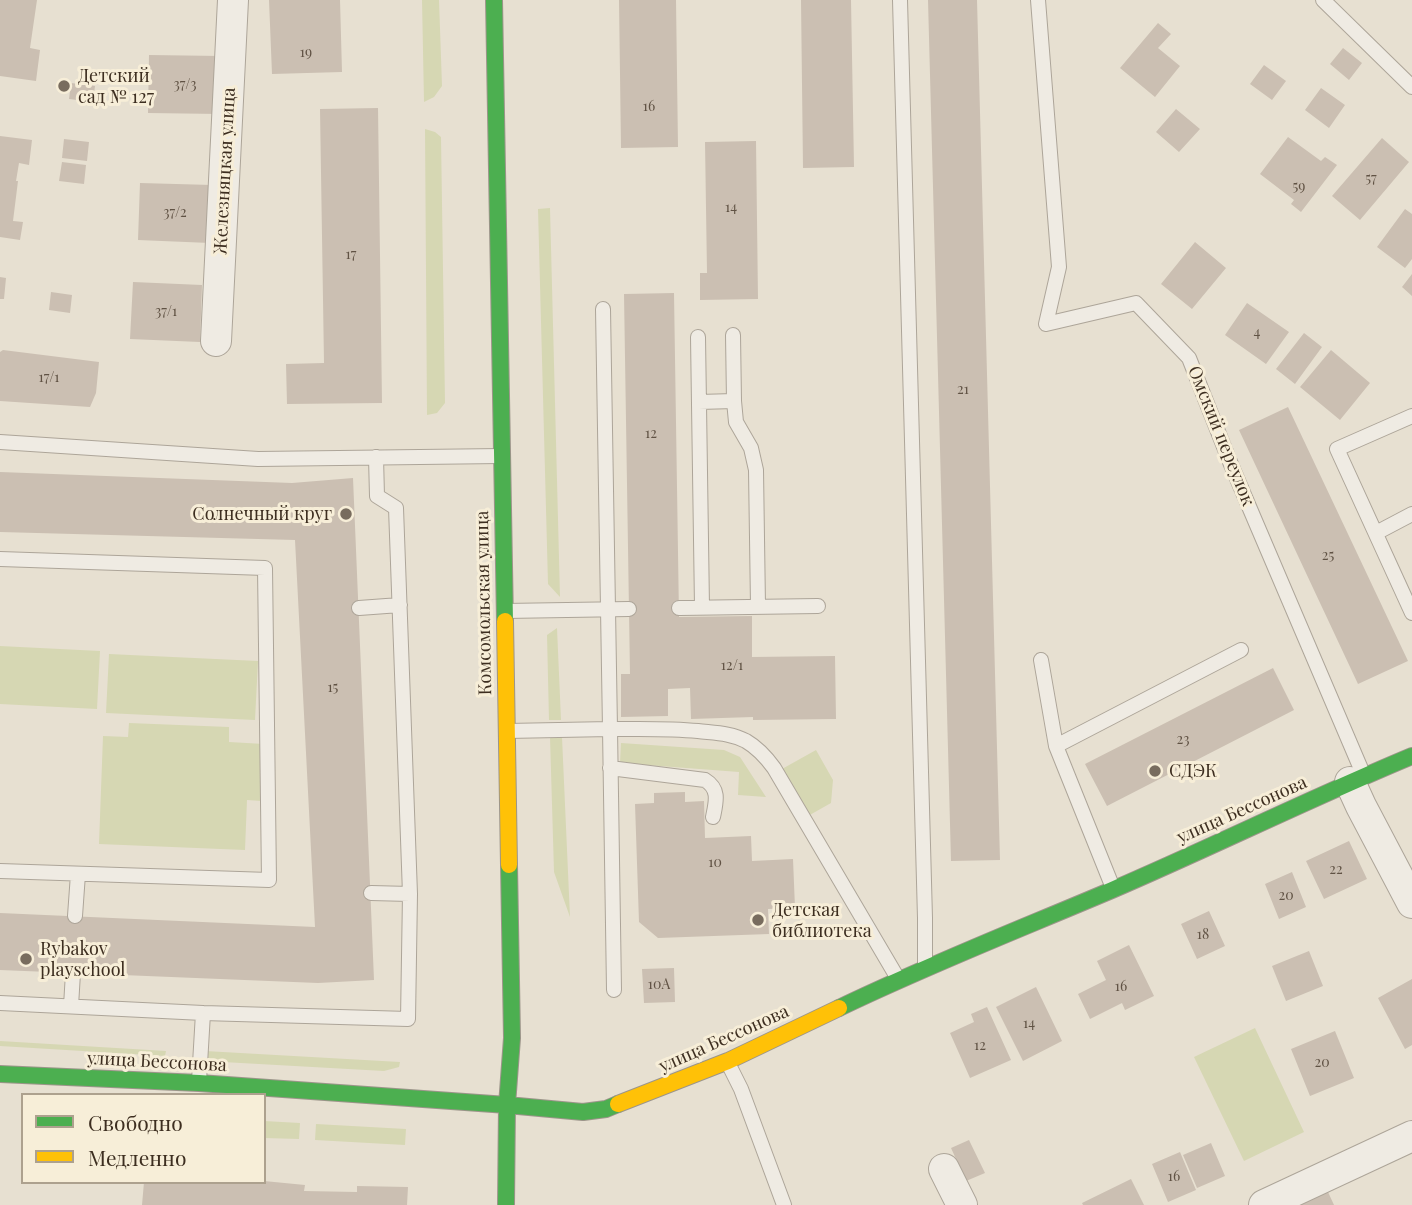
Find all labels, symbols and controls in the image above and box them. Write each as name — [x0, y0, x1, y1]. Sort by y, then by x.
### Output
house number: 19 — [300, 45, 312, 61]
place label: Детский сад № 127 — [78, 65, 154, 108]
house number: 37/3 — [173, 77, 197, 93]
marker: Детский сад № 127 — [56, 78, 72, 94]
street label: Железняцкая улица — [210, 87, 240, 255]
house number: 16 — [643, 99, 655, 115]
house number: 57 — [1365, 171, 1377, 187]
house number: 59 — [1293, 179, 1305, 195]
house number: 14 — [725, 200, 737, 216]
house number: 37/2 — [163, 205, 187, 221]
house number: 17 — [346, 247, 356, 263]
house number: 37/1 — [155, 304, 177, 320]
house number: 4 — [1254, 325, 1260, 341]
street label: Омский переулок — [1183, 363, 1259, 509]
house number: 17/1 — [38, 370, 60, 386]
house number: 21 — [957, 382, 969, 398]
house number: 12 — [645, 426, 657, 442]
place label: Солнечный круг — [192, 503, 332, 525]
marker: Солнечный круг — [338, 506, 354, 522]
street label: Комсомольская улица — [472, 510, 496, 696]
house number: 25 — [1322, 548, 1334, 564]
house number: 12/1 — [721, 658, 743, 674]
house number: 15 — [328, 680, 338, 696]
house number: 23 — [1176, 732, 1190, 748]
place label: СДЭК — [1169, 760, 1217, 782]
marker: СДЭК — [1147, 763, 1163, 779]
street label: улица Бессонова — [1174, 772, 1310, 848]
house number: 10 — [708, 855, 722, 871]
house number: 22 — [1329, 862, 1343, 878]
house number: 20 — [1278, 888, 1294, 904]
place label: Детская библиотека — [772, 899, 872, 942]
marker: Детская библиотека — [750, 912, 766, 928]
house number: 18 — [1197, 927, 1209, 943]
place label: Rybakov playschool — [40, 938, 125, 981]
marker: Rybakov playschool — [18, 951, 34, 967]
house number: 10А — [648, 977, 670, 993]
house number: 16 — [1115, 979, 1127, 995]
street label: улица Бессонова — [656, 1001, 792, 1077]
house number: 14 — [1023, 1016, 1035, 1032]
house number: 12 — [974, 1038, 986, 1054]
street label: улица Бессонова — [87, 1048, 227, 1076]
house number: 20 — [1314, 1055, 1330, 1071]
legend — [21, 1093, 266, 1184]
text: Свободно — [88, 1108, 183, 1136]
text: Медленно — [88, 1143, 186, 1171]
house number: 16 — [1168, 1169, 1180, 1185]

